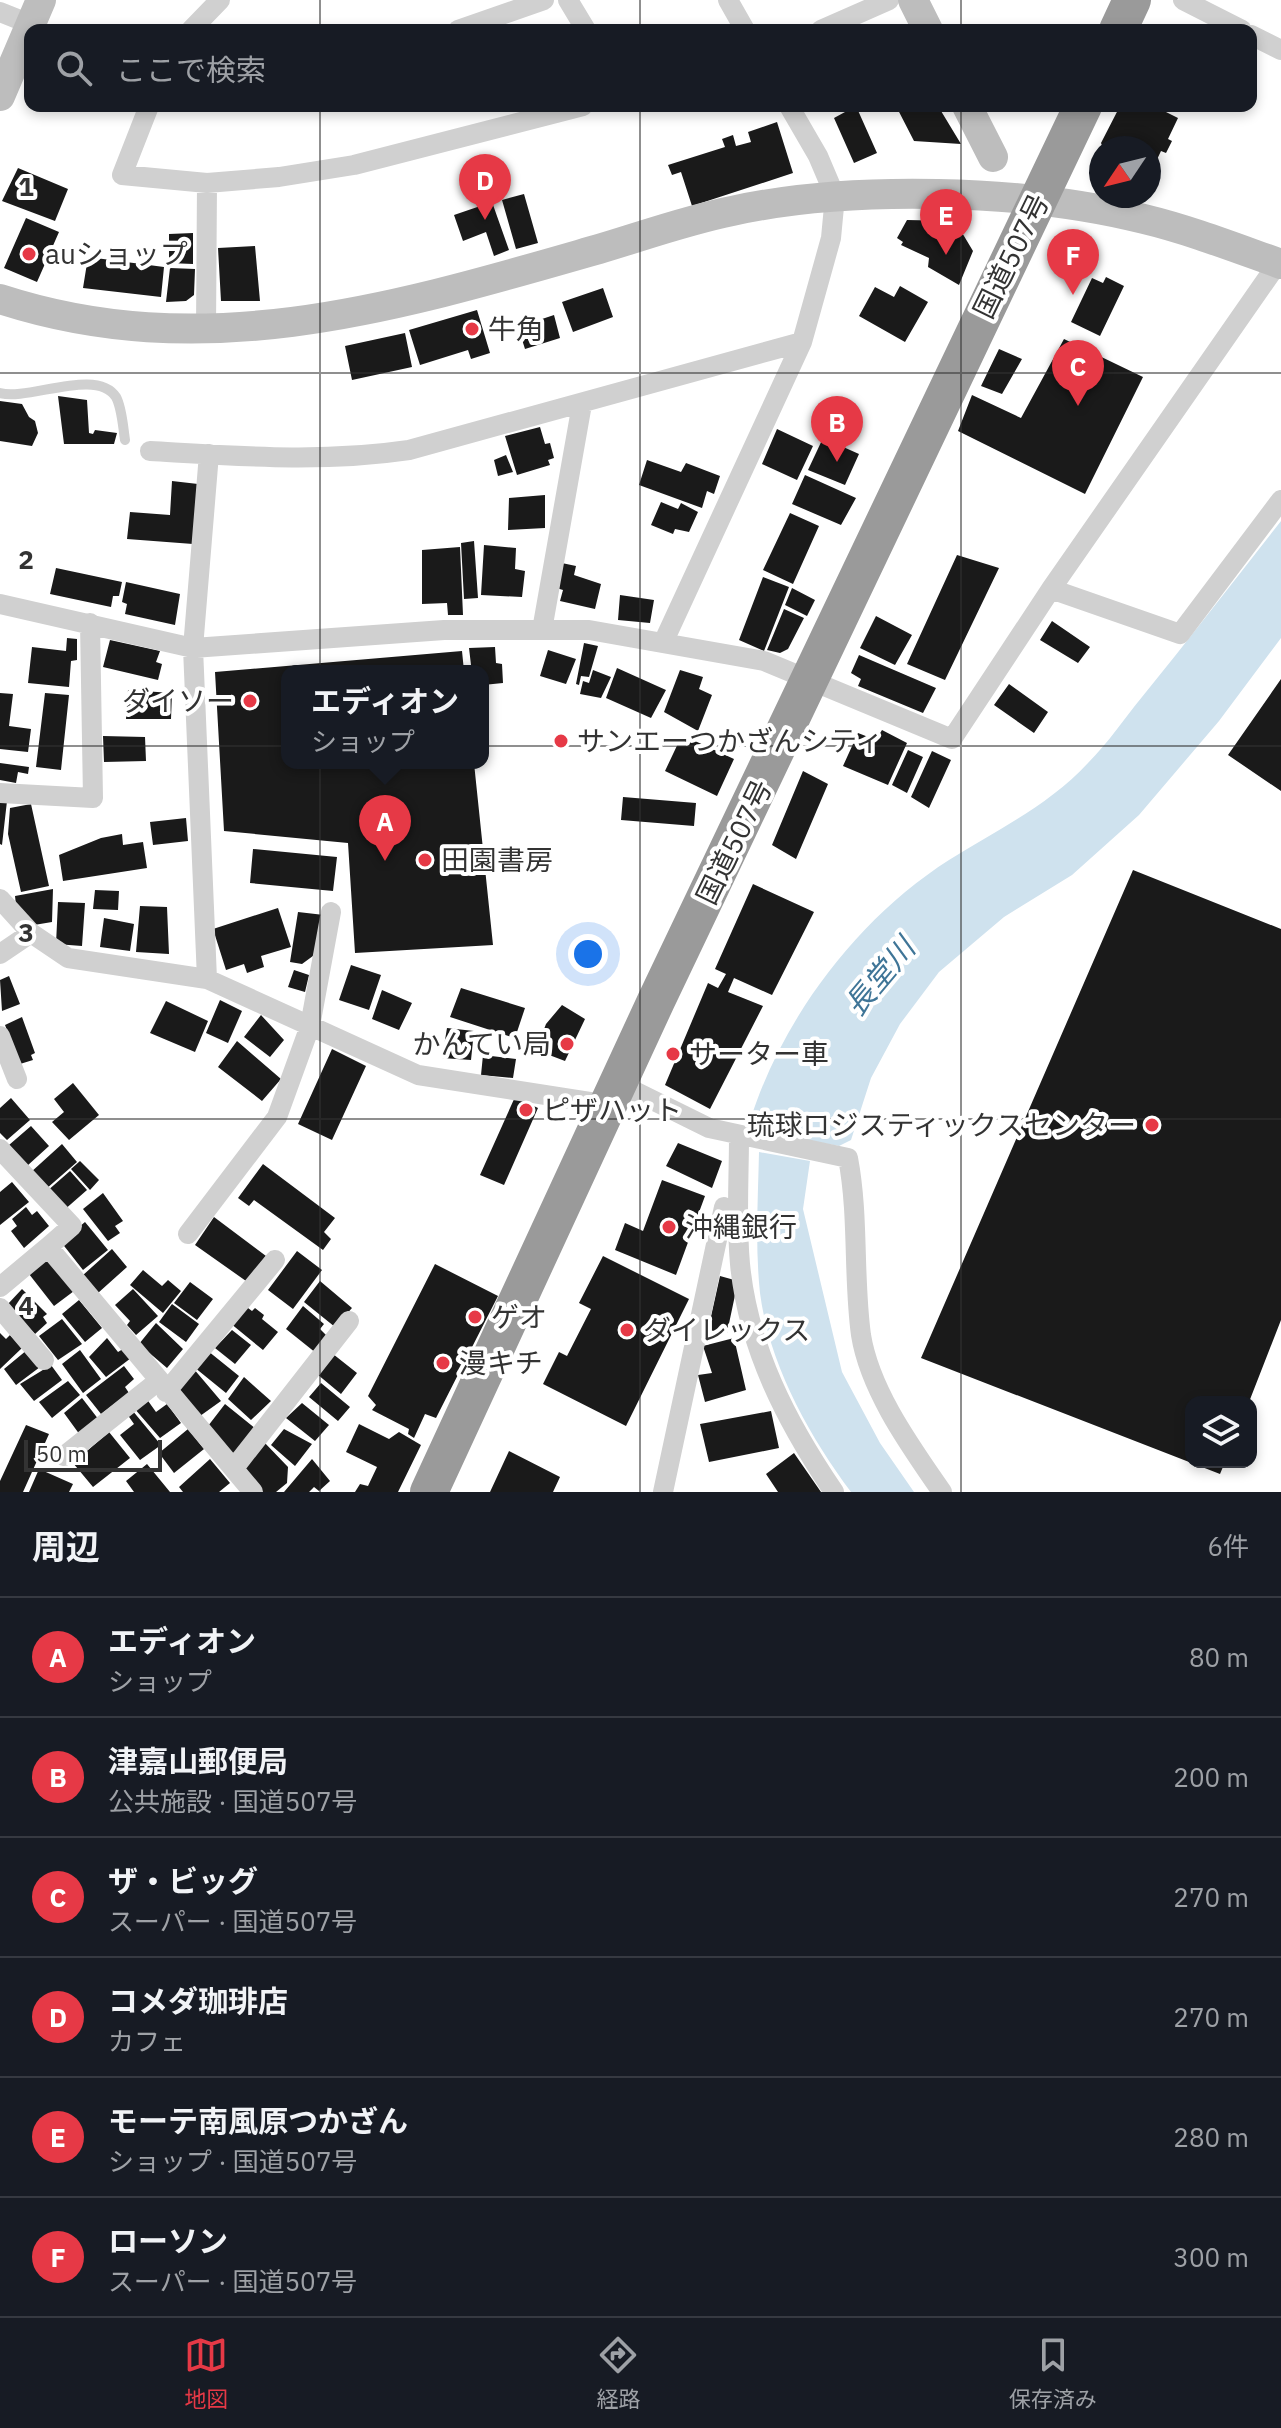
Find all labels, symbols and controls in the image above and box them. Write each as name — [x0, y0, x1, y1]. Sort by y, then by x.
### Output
search box — [24, 24, 1257, 112]
icon: search — [52, 46, 96, 90]
text: ここで検索 — [116, 50, 266, 89]
north arrow — [1089, 136, 1161, 208]
pin: D — [459, 154, 511, 220]
text: 1 — [18, 169, 34, 203]
street label: 国道507号 — [964, 187, 1057, 324]
pin: E — [920, 189, 972, 255]
pin: F — [1047, 229, 1099, 295]
place label: auショップ — [45, 235, 188, 272]
marker: auショップ — [20, 245, 38, 263]
place label: 牛角 — [488, 310, 544, 347]
marker: 牛角 — [463, 320, 481, 338]
pin: C — [1052, 340, 1104, 406]
pin: B — [811, 396, 863, 462]
text: 2 — [18, 542, 34, 576]
popup — [281, 665, 489, 769]
text: エディオン — [311, 681, 459, 720]
place label: ダイソー — [122, 682, 234, 719]
marker: ダイソー — [241, 692, 259, 710]
place label: サンエーつかざんシティ — [577, 722, 883, 759]
text: ショップ — [311, 724, 415, 758]
marker: サンエーつかざんシティ — [552, 732, 570, 750]
street label: 国道507号 — [687, 773, 780, 910]
pin: A — [359, 795, 411, 861]
place label: 田園書房 — [441, 841, 553, 878]
marker: 田園書房 — [416, 851, 434, 869]
text: 3 — [18, 915, 34, 949]
water label: 長堂川 — [835, 927, 925, 1023]
your location — [568, 934, 608, 974]
place label: かんてい局 — [412, 1025, 551, 1062]
marker: かんてい局 — [558, 1035, 576, 1053]
place label: サーター車 — [689, 1035, 829, 1072]
marker: サーター車 — [664, 1045, 682, 1063]
place label: ピザハット — [542, 1091, 682, 1128]
marker: ピザハット — [517, 1101, 535, 1119]
place label: 琉球ロジスティックスセンター — [747, 1106, 1136, 1143]
marker: 琉球ロジスティックスセンター — [1143, 1116, 1161, 1134]
place label: 沖縄銀行 — [685, 1208, 797, 1245]
marker: 沖縄銀行 — [660, 1218, 678, 1236]
text: 4 — [18, 1288, 34, 1322]
place label: ゲオ — [491, 1298, 547, 1335]
marker: ゲオ — [466, 1308, 484, 1326]
place label: ダイレックス — [643, 1311, 810, 1348]
marker: ダイレックス — [618, 1321, 636, 1339]
place label: 漫キチ — [459, 1344, 543, 1381]
marker: 漫キチ — [434, 1354, 452, 1372]
map controls — [1185, 1396, 1257, 1468]
button: layers — [1185, 1396, 1257, 1468]
scale bar — [24, 1436, 162, 1472]
text: 50 m — [36, 1439, 87, 1468]
text: 周辺 — [32, 1524, 100, 1568]
text: 6件 — [1207, 1529, 1249, 1563]
text: エディオン — [108, 1621, 256, 1660]
text: A — [49, 1640, 67, 1674]
text: 80 m — [1189, 1640, 1249, 1674]
text: ショップ — [108, 1664, 212, 1698]
text: 津嘉山郵便局 — [108, 1741, 288, 1780]
text: B — [49, 1760, 67, 1794]
text: 200 m — [1173, 1760, 1249, 1794]
text: 公共施設 · 国道507号 — [108, 1784, 358, 1818]
text: ザ・ビッグ — [108, 1861, 258, 1900]
text: C — [50, 1880, 66, 1914]
text: 270 m — [1173, 1880, 1249, 1914]
text: スーパー · 国道507号 — [108, 1904, 357, 1938]
text: コメダ珈琲店 — [108, 1981, 288, 2020]
text: D — [49, 2000, 67, 2034]
text: 270 m — [1173, 2000, 1249, 2034]
text: カフェ — [108, 2024, 186, 2058]
text: モーテ南風原つかざん — [108, 2101, 408, 2140]
text: E — [50, 2120, 66, 2154]
text: 280 m — [1173, 2120, 1249, 2154]
text: ショップ · 国道507号 — [108, 2144, 358, 2178]
text: ローソン — [108, 2221, 228, 2260]
text: F — [50, 2240, 66, 2274]
text: 300 m — [1173, 2240, 1249, 2274]
text: スーパー · 国道507号 — [108, 2264, 357, 2298]
tab: 地図 — [184, 2333, 228, 2413]
tab: 経路 — [596, 2333, 641, 2413]
tab: 保存済み — [1009, 2333, 1097, 2413]

